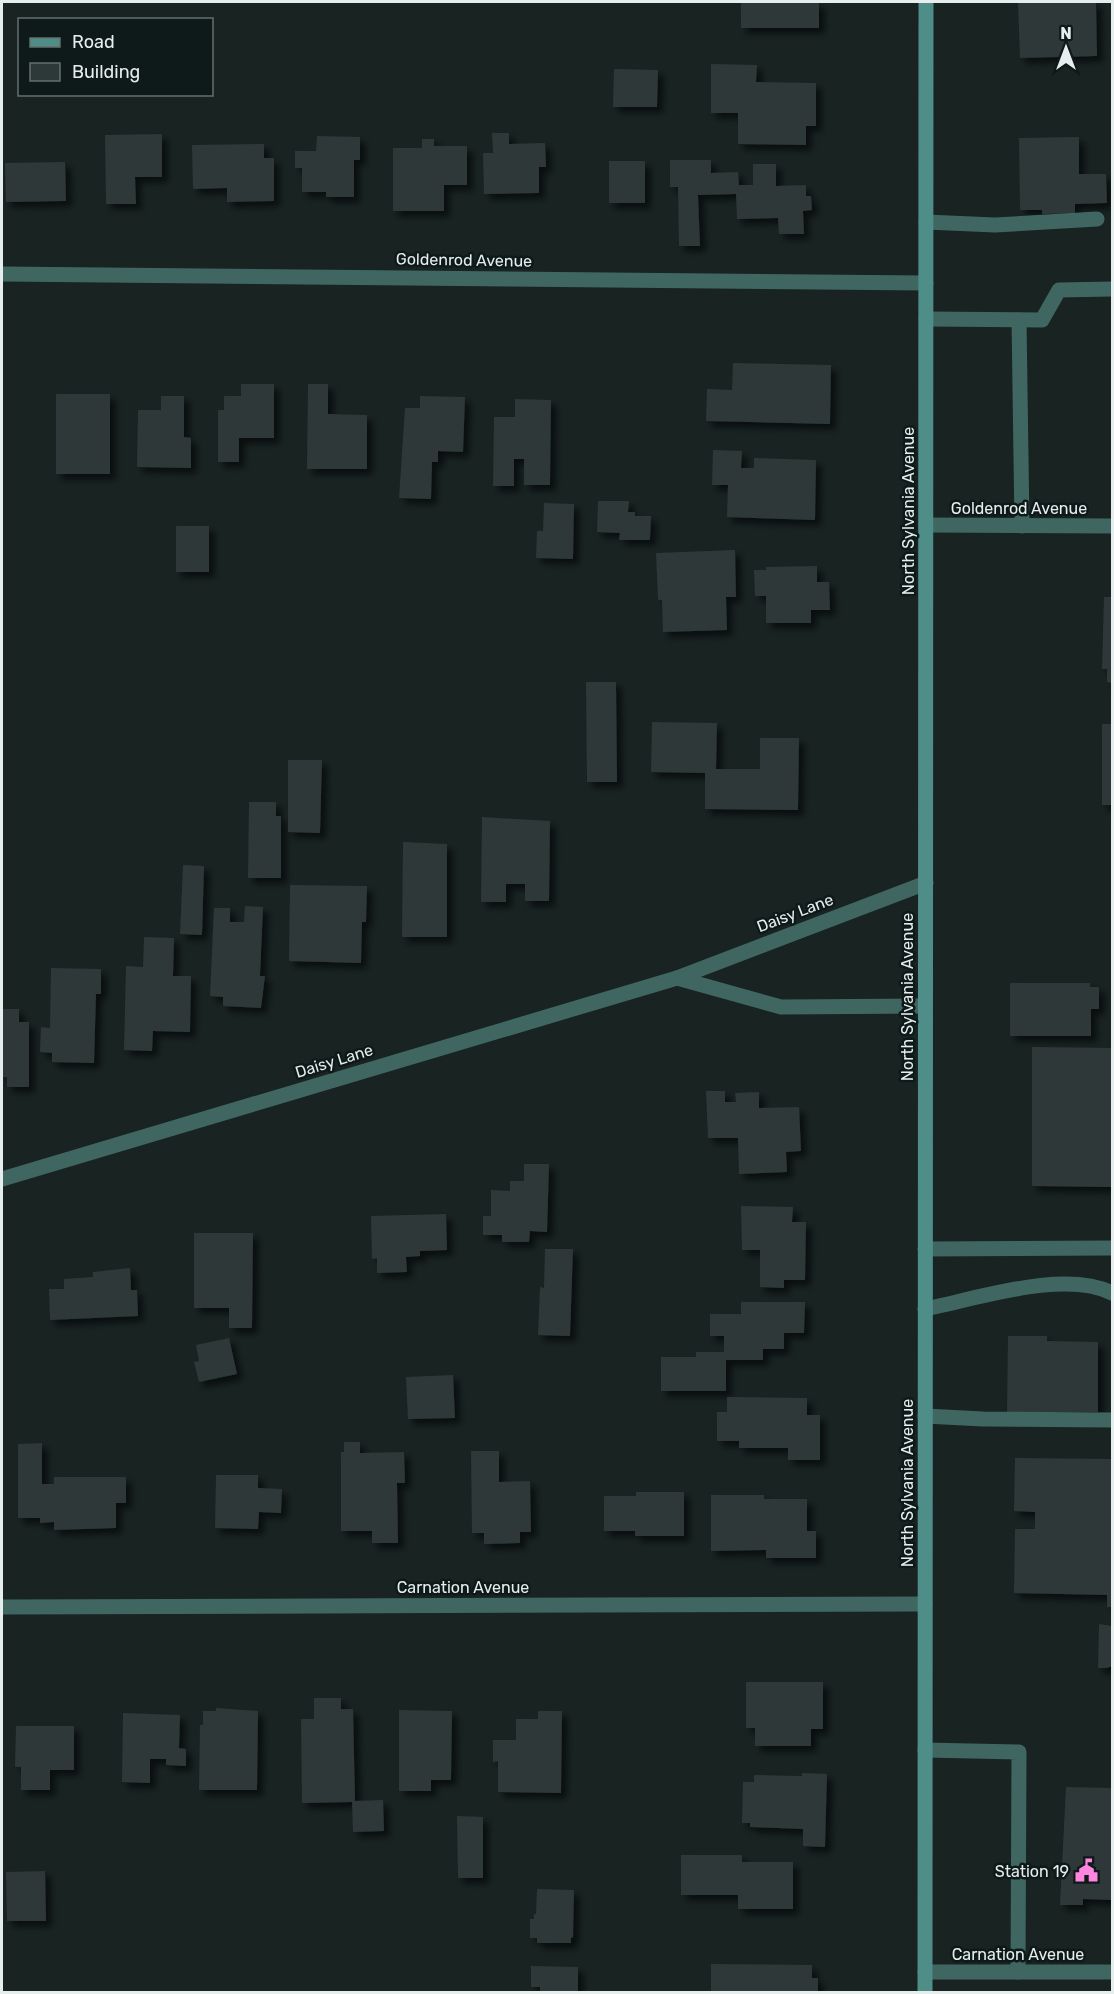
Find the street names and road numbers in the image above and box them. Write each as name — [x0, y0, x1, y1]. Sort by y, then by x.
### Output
street label: Goldenrod Avenue — [396, 249, 532, 271]
street label: North Sylvania Avenue — [899, 427, 918, 595]
street label: Goldenrod Avenue — [951, 499, 1087, 518]
street label: Daisy Lane — [754, 890, 836, 936]
street label: North Sylvania Avenue — [898, 913, 917, 1081]
street label: Daisy Lane — [293, 1040, 375, 1082]
street label: North Sylvania Avenue — [898, 1399, 917, 1567]
street label: Carnation Avenue — [397, 1578, 529, 1597]
street label: Carnation Avenue — [952, 1945, 1084, 1964]

